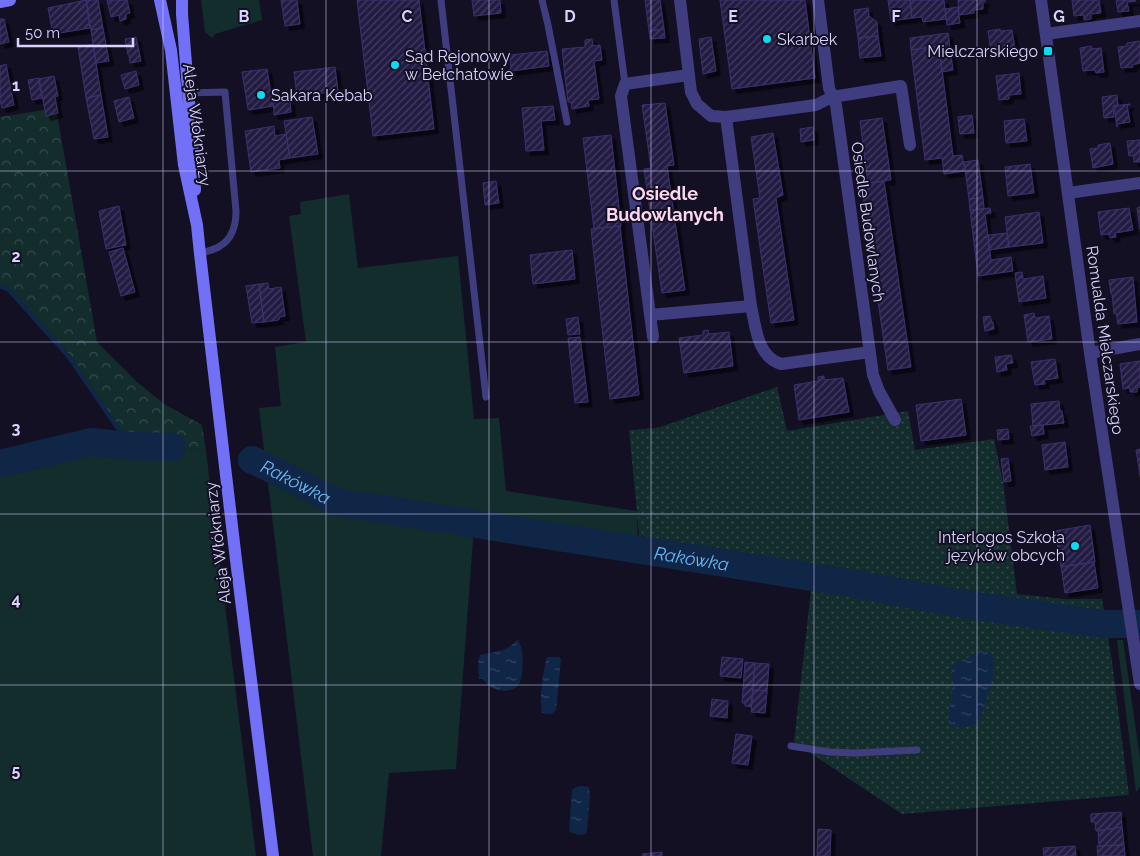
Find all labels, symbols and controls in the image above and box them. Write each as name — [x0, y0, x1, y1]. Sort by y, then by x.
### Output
text: B — [239, 7, 250, 26]
text: C — [402, 7, 413, 26]
text: D — [564, 7, 576, 26]
text: E — [728, 7, 738, 26]
text: F — [891, 7, 901, 26]
text: G — [1053, 7, 1065, 26]
scale bar — [18, 15, 132, 47]
text: 50 m — [25, 24, 60, 42]
place label: Skarbek — [777, 30, 838, 49]
marker: Skarbek — [761, 33, 773, 45]
place label: Mielczarskiego — [927, 42, 1038, 61]
marker: Mielczarskiego — [1042, 45, 1054, 57]
place label: Sąd Rejonowy w Bełchatowie — [405, 47, 513, 84]
marker: Sąd Rejonowy w Bełchatowie — [389, 59, 401, 71]
street label: Aleja Włókniarzy — [179, 63, 215, 188]
text: 1 — [12, 76, 20, 95]
place label: Sakara Kebab — [271, 86, 373, 105]
marker: Sakara Kebab — [255, 89, 267, 101]
street label: Osiedle Budowlanych — [847, 141, 889, 303]
district label: Osiedle Budowlanych — [606, 183, 724, 225]
street label: Romualda Mielczarskiego — [1082, 244, 1128, 436]
text: 2 — [11, 247, 21, 266]
text: 3 — [12, 419, 21, 438]
water label: Rakówka — [258, 455, 335, 508]
street label: Aleja Włókniarzy — [201, 480, 235, 605]
place label: Interlogos Szkoła języków obcych — [938, 528, 1065, 565]
marker: Interlogos Szkoła języków obcych — [1069, 540, 1081, 552]
water label: Rakówka — [653, 542, 731, 574]
text: 4 — [11, 590, 21, 609]
text: 5 — [12, 761, 21, 780]

